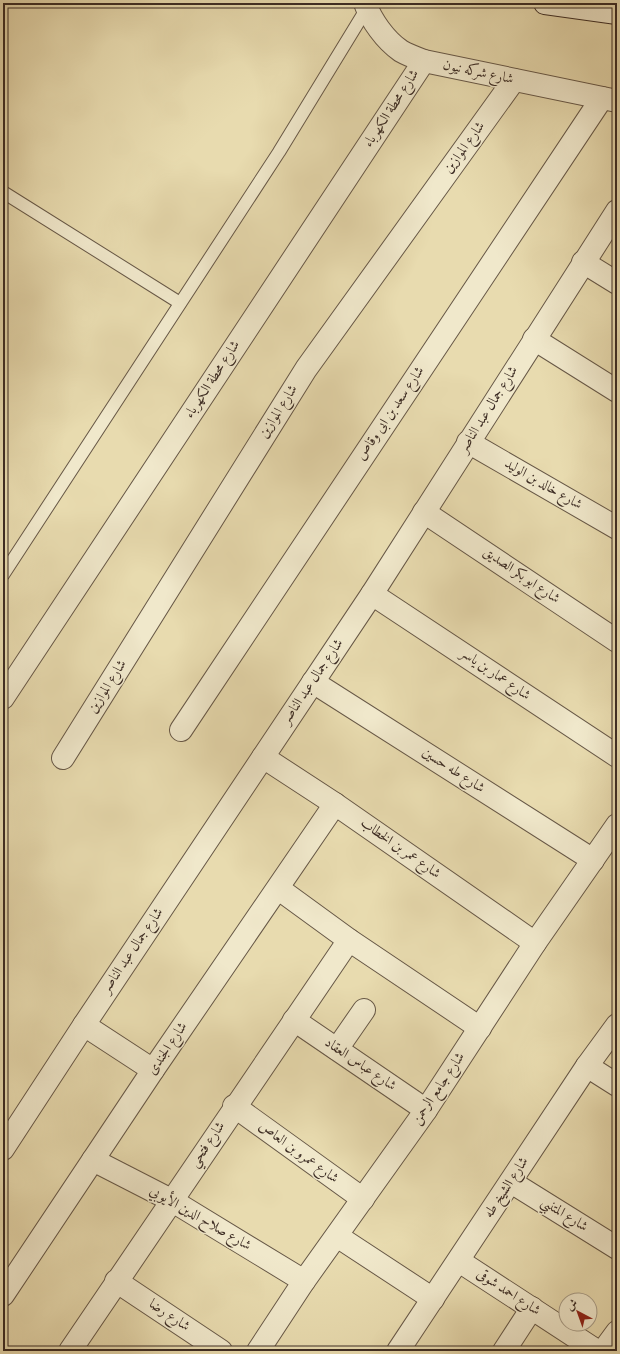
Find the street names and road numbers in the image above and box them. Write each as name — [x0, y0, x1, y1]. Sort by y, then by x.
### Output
street label: شارع شركه نيون — [441, 56, 515, 90]
street label: شارع محطة الكهرباء — [359, 66, 425, 152]
street label: شارع الموازين — [439, 118, 491, 178]
street label: شارع محطة الكهرباء — [180, 337, 246, 423]
street label: شارع سعد بن ابى وقاص — [352, 363, 430, 465]
street label: شارع جمال عبد الناصر — [453, 363, 524, 459]
street label: شارع الموازين — [255, 381, 303, 443]
street label: شارع خالد بن الوليد — [500, 455, 586, 515]
street label: شارع ابو بكر الصديق — [478, 543, 564, 609]
street label: شارع جمال عبد الناصر — [276, 635, 349, 730]
street label: شارع عمار بن ياسر — [454, 643, 534, 706]
street label: شارع الموازين — [84, 656, 132, 718]
street label: شارع طه حسين — [418, 743, 488, 799]
street label: شارع عمر بن الخطاب — [356, 814, 444, 884]
street label: شارع جمال عبد الناصر — [96, 904, 169, 999]
street label: شارع الجندى — [143, 1019, 193, 1079]
street label: شارع عباس العقاد — [320, 1034, 400, 1096]
street label: شارع جامع الرحمن — [407, 1049, 472, 1130]
street label: شارع عمرو بن العاص — [254, 1117, 342, 1189]
street label: شارع فتحي — [185, 1118, 232, 1173]
street label: شارع الشيخ طه — [480, 1153, 535, 1223]
street label: شارع صلاح الدين الأيوبي — [145, 1180, 256, 1257]
street label: شارع المتنبي — [536, 1193, 592, 1238]
street label: شارع احمد شوقى — [472, 1265, 544, 1321]
street label: شارع رضا — [144, 1295, 194, 1337]

